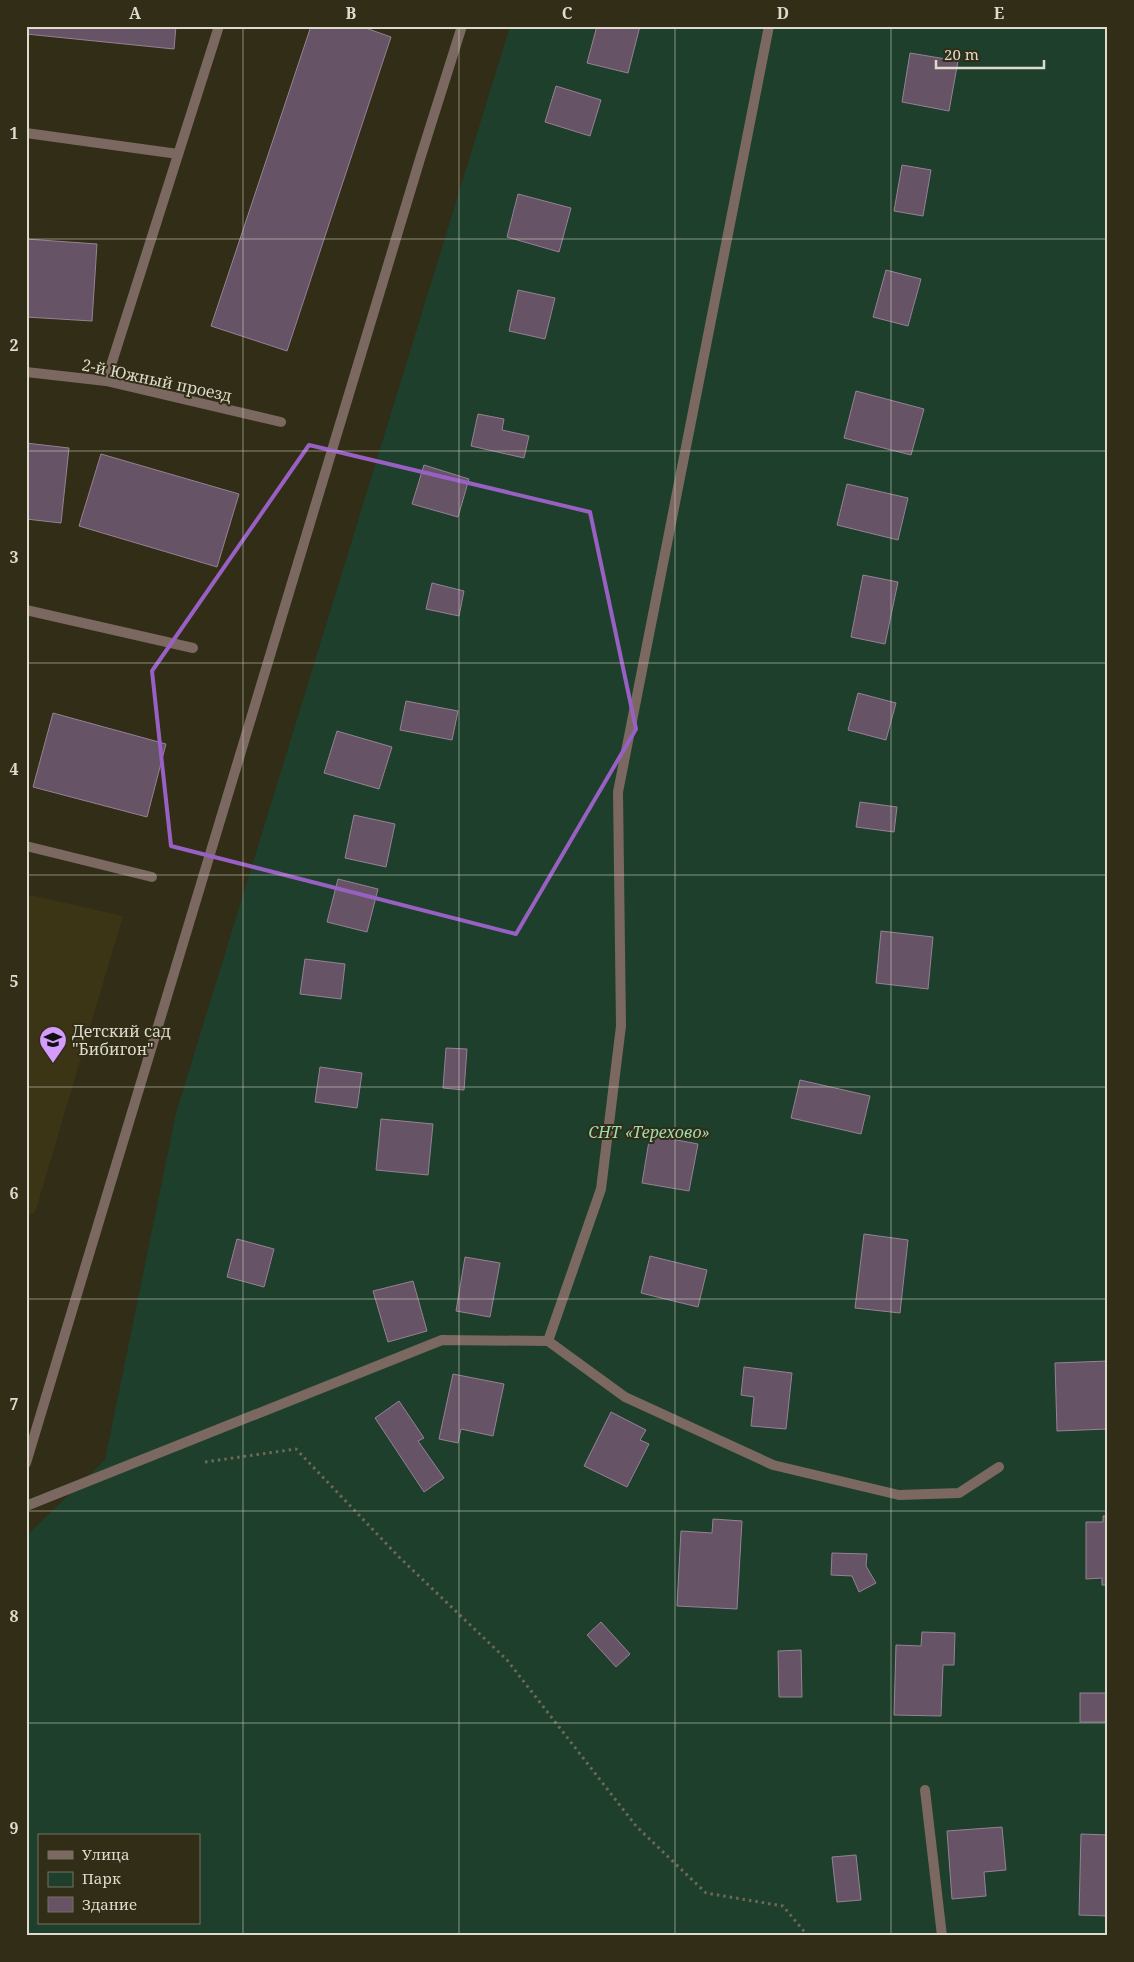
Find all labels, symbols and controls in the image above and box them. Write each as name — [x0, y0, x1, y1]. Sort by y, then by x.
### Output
text: A — [129, 2, 142, 24]
text: B — [346, 2, 357, 24]
text: C — [562, 2, 573, 24]
text: D — [777, 2, 789, 24]
text: E — [994, 2, 1004, 24]
scale bar — [936, 38, 1044, 70]
text: 20 m — [944, 44, 979, 64]
text: 1 — [9, 122, 19, 144]
text: 2 — [9, 334, 19, 356]
street label: 2-й Южный проезд — [80, 353, 234, 407]
text: 3 — [9, 546, 19, 568]
text: 4 — [9, 758, 19, 780]
text: 5 — [9, 970, 19, 992]
place label: Детский сад "Бибигон" — [72, 1020, 171, 1060]
school or university icon: Детский сад "Бибигон" — [38, 1025, 68, 1064]
park label: СНТ «Терехово» — [588, 1121, 710, 1143]
text: 6 — [9, 1182, 19, 1204]
text: 7 — [9, 1393, 19, 1415]
text: 8 — [9, 1605, 19, 1627]
text: 9 — [9, 1817, 19, 1839]
legend — [38, 1834, 200, 1924]
text: Улица — [82, 1844, 130, 1864]
text: Парк — [82, 1868, 121, 1888]
text: Здание — [82, 1894, 137, 1914]

